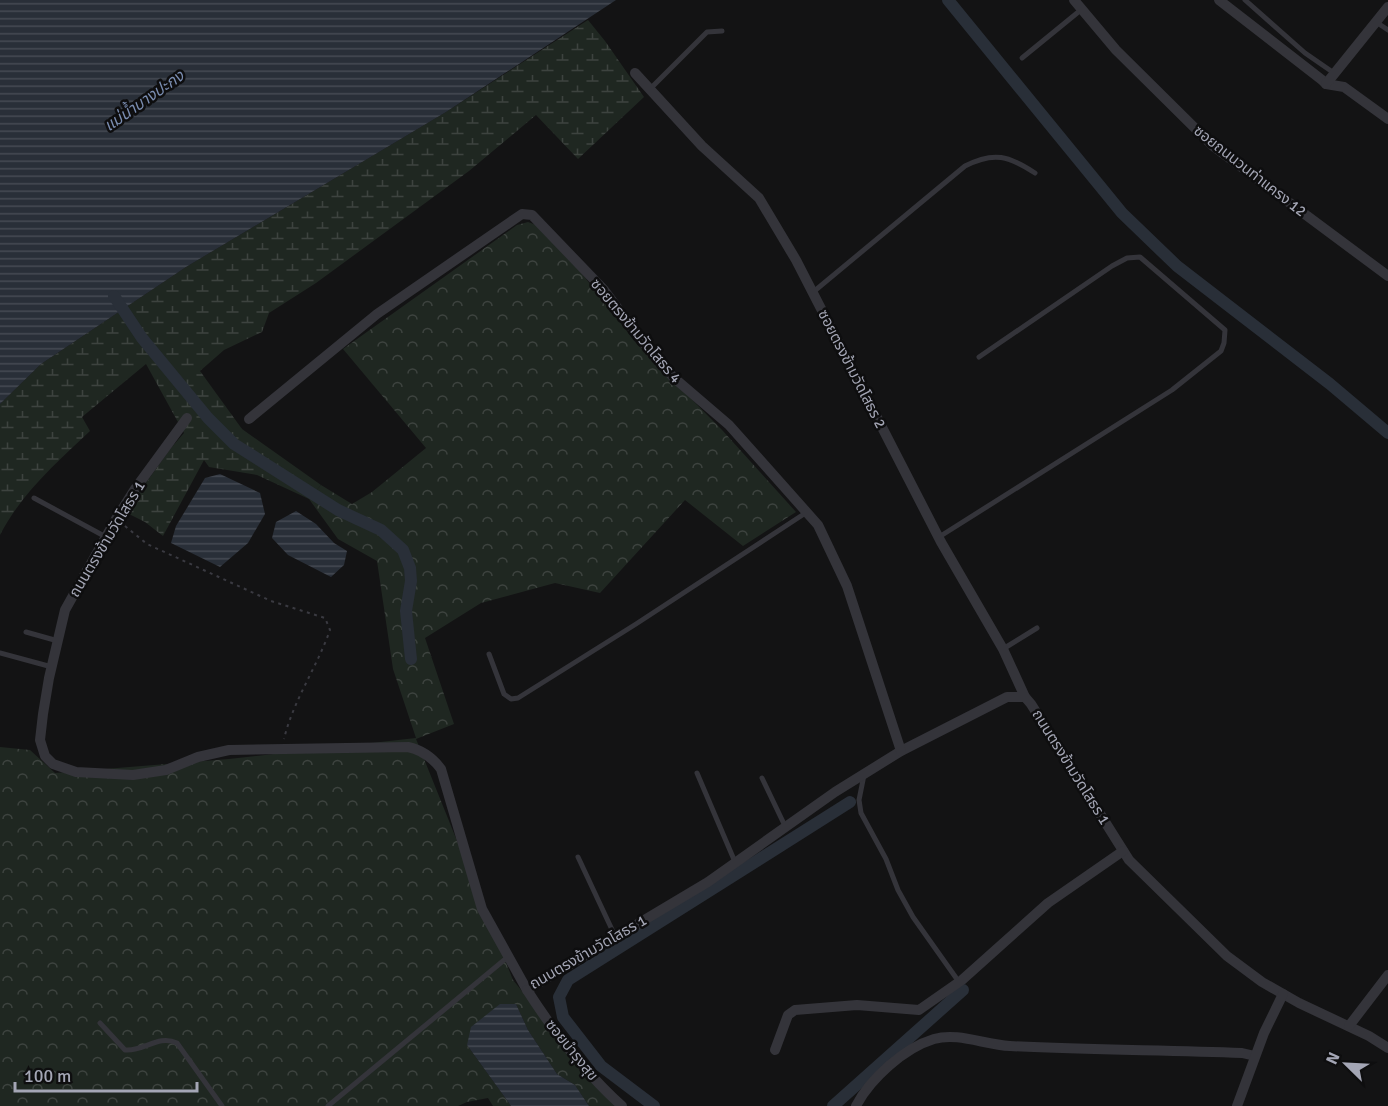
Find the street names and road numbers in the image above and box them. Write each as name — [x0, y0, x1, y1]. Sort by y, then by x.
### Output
street label: ซอยถนนวนท่าแครง 12 — [1190, 122, 1310, 220]
street label: ซอยตรงข้ามวัดโสธร 4 — [587, 275, 685, 387]
street label: ซอยตรงข้ามวัดโสธร 2 — [814, 307, 890, 431]
street label: ถนนตรงข้ามวัดโสธร 1 — [65, 478, 149, 600]
street label: ถนนตรงข้ามวัดโสธร 1 — [1028, 706, 1114, 828]
street label: ถนนตรงข้ามวัดโสธร 1 — [526, 911, 650, 993]
street label: ซอยบำรุงสุข — [542, 1016, 602, 1084]

